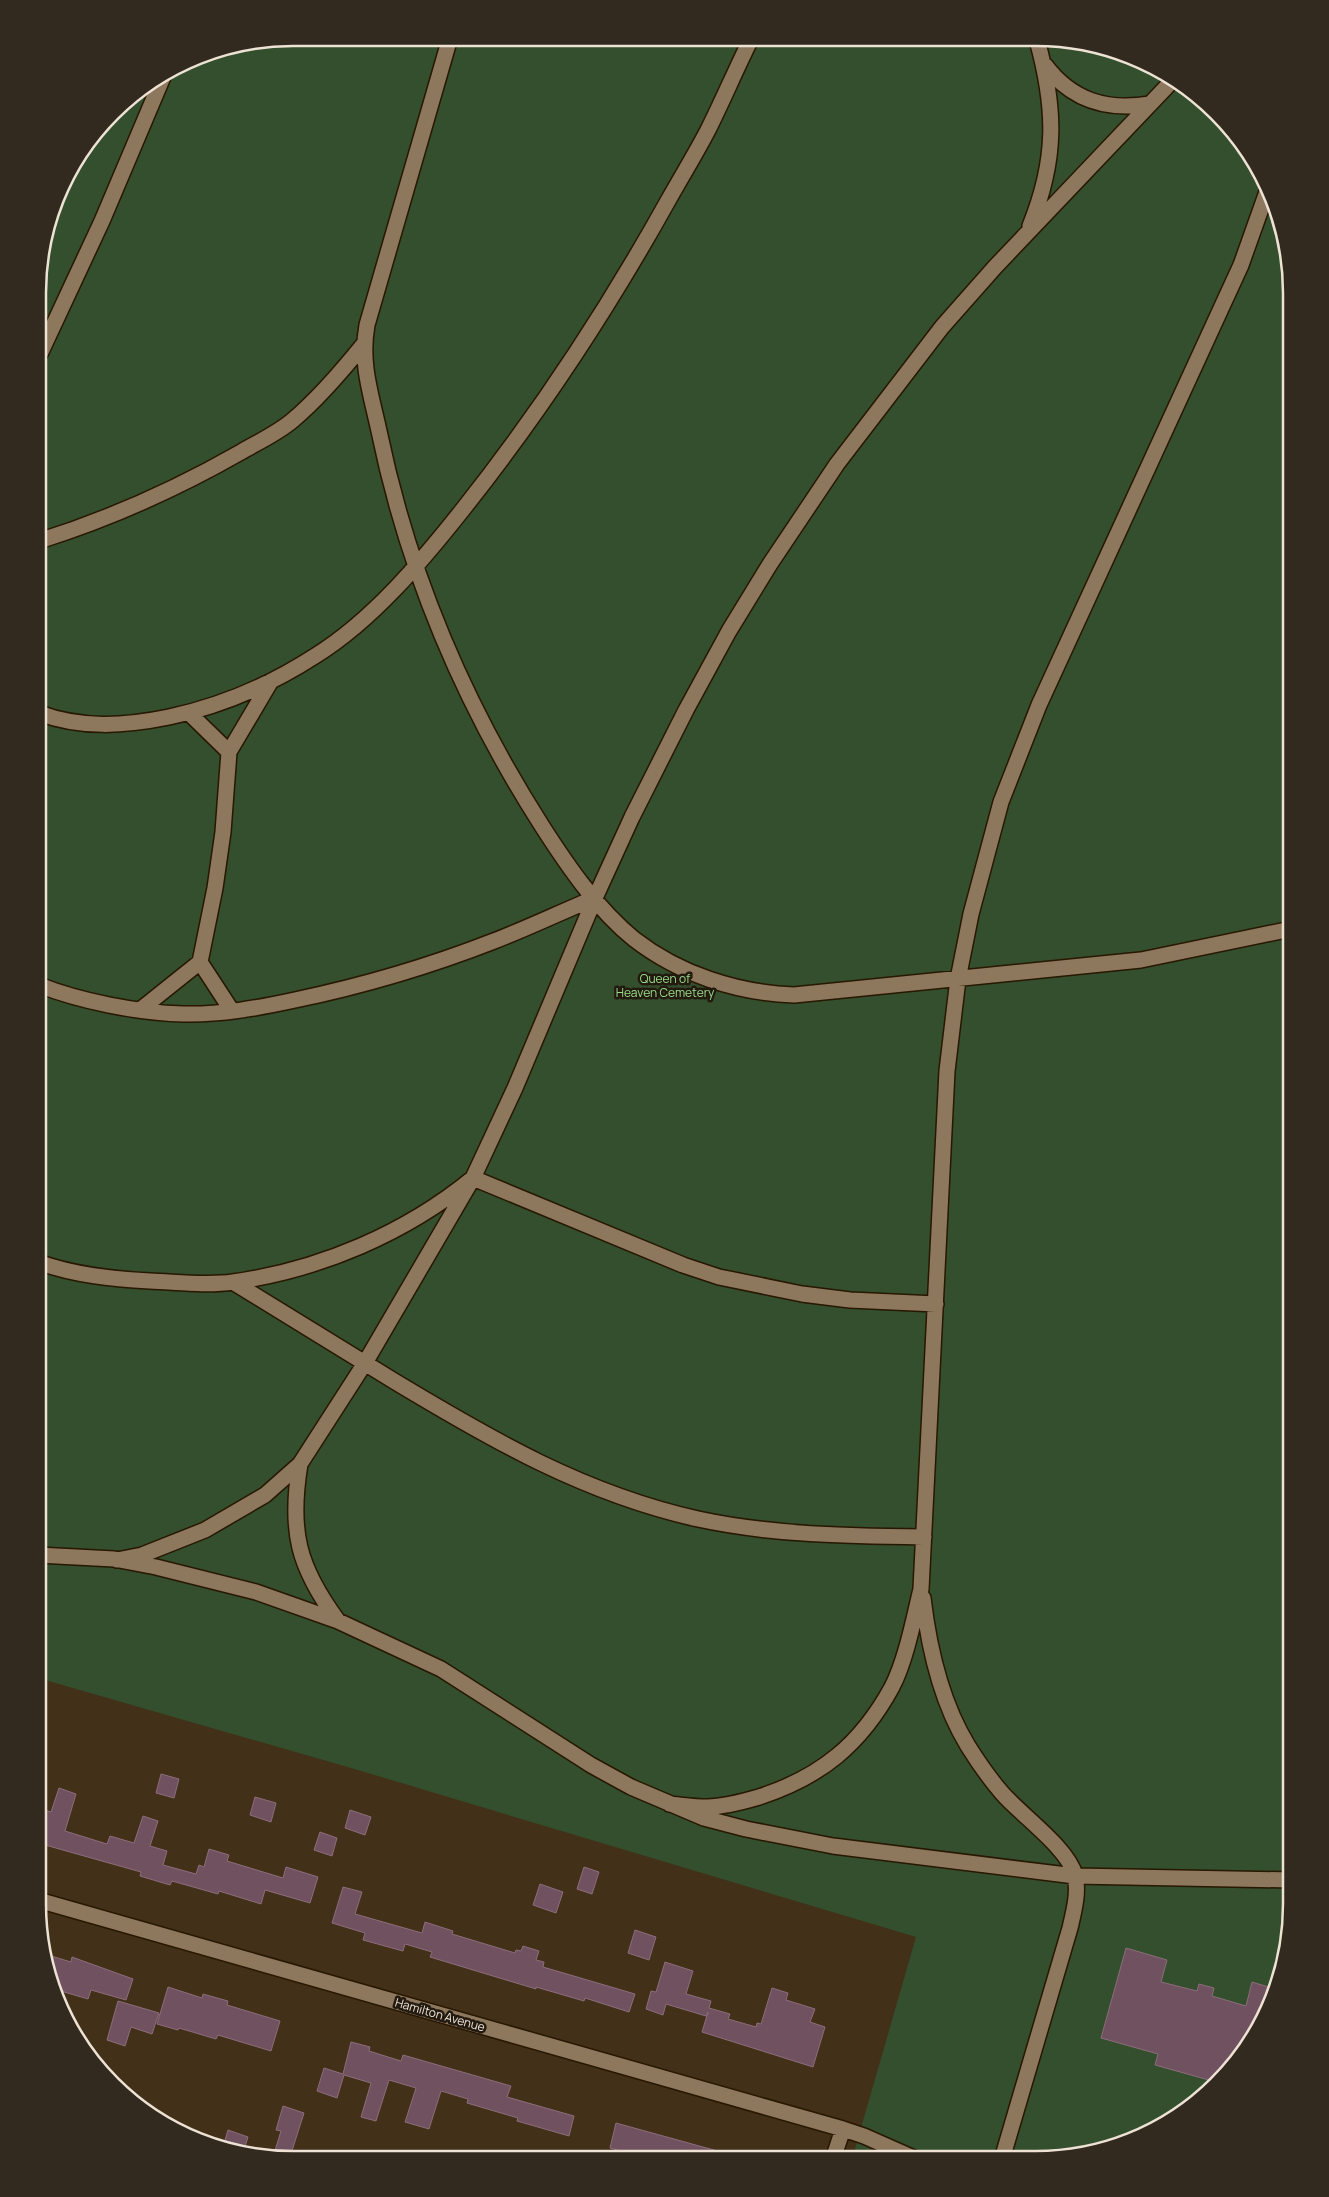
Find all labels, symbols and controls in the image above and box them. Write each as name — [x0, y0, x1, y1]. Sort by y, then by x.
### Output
park label: Queen of Heaven Cemetery — [616, 970, 715, 1001]
street label: Hamilton Avenue — [393, 1994, 487, 2035]

